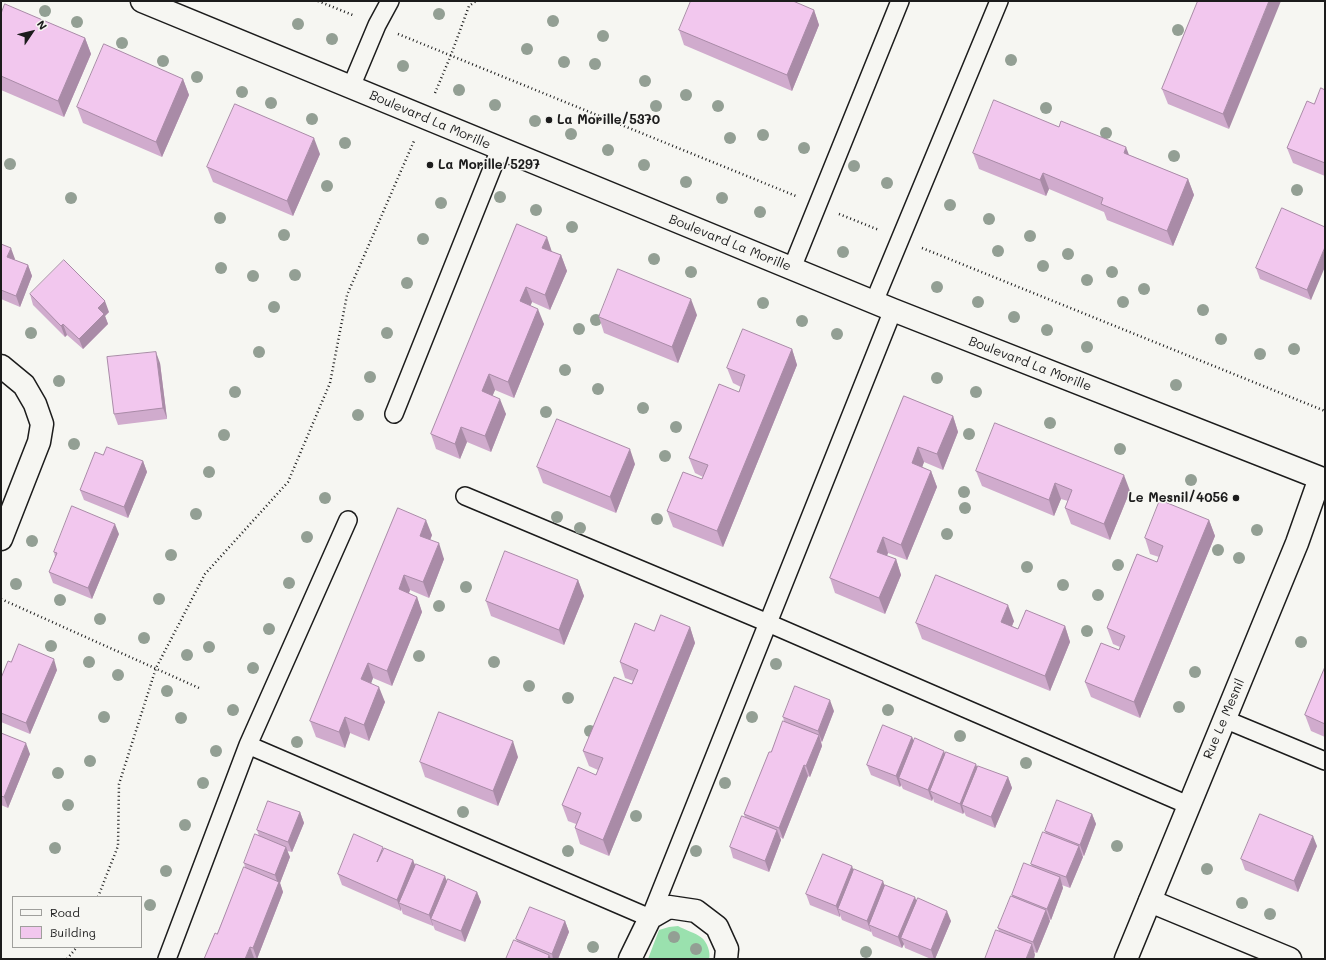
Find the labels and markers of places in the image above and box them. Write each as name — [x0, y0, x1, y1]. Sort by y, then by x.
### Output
place label: La Morille/5370 — [557, 112, 660, 128]
marker: La Morille/5370 — [544, 115, 554, 125]
place label: La Morille/5297 — [438, 157, 540, 173]
marker: La Morille/5297 — [425, 160, 435, 170]
place label: Le Mesnil/4056 — [1128, 490, 1228, 506]
marker: Le Mesnil/4056 — [1231, 493, 1241, 503]

